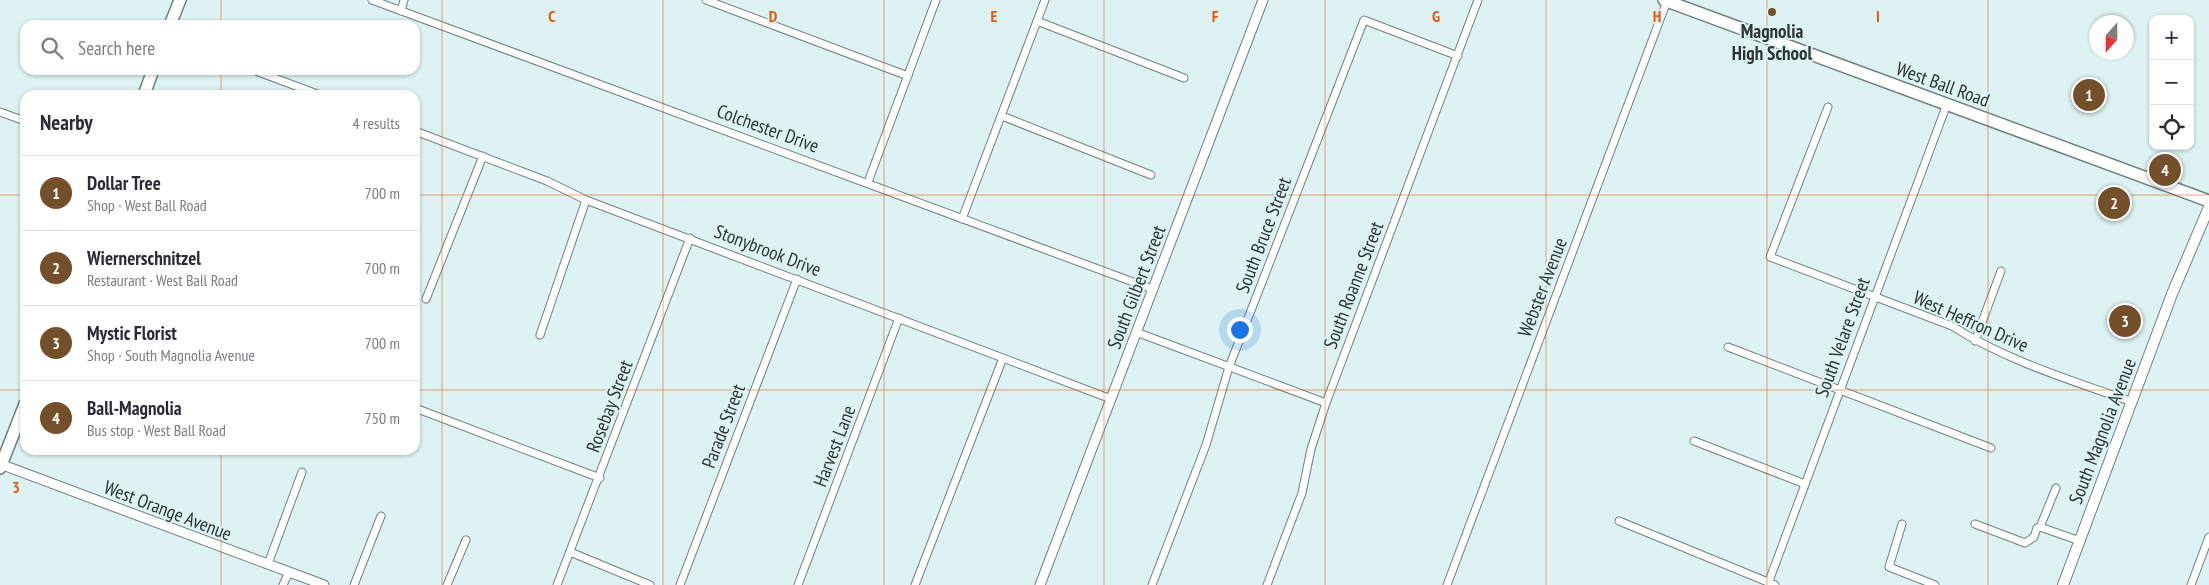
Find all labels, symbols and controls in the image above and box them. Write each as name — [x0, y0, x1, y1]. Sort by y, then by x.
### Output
text: C — [548, 6, 556, 26]
text: D — [769, 6, 778, 26]
text: E — [991, 6, 998, 26]
text: F — [1212, 6, 1219, 26]
text: G — [1432, 6, 1440, 26]
text: H — [1653, 6, 1661, 26]
marker: Magnolia High School — [1766, 6, 1778, 18]
text: I — [1876, 6, 1880, 26]
north arrow — [2089, 15, 2134, 60]
map controls — [2149, 15, 2194, 150]
button: + — [2149, 15, 2194, 60]
place label: Magnolia High School — [1732, 19, 1813, 65]
search box — [20, 20, 420, 75]
icon: search — [38, 34, 66, 62]
text: Search here — [78, 36, 155, 60]
street label: West Ball Road — [1893, 56, 1993, 112]
button: − — [2149, 60, 2194, 105]
pin: 1 — [2073, 76, 2105, 114]
street label: Colchester Drive — [714, 98, 822, 158]
button: locate — [2149, 105, 2194, 150]
text: Nearby — [40, 109, 93, 136]
text: 4 results — [353, 113, 400, 133]
pin: 4 — [2149, 151, 2181, 189]
text: Dollar Tree — [87, 171, 161, 195]
street label: South Bruce Street — [1230, 173, 1296, 296]
text: 1 — [52, 183, 60, 203]
text: 700 m — [365, 183, 400, 203]
pin: 2 — [2098, 184, 2130, 222]
text: Shop · West Ball Road — [87, 195, 207, 215]
street label: South Roanne Street — [1318, 217, 1389, 352]
street label: Stonybrook Drive — [711, 219, 825, 281]
street label: South Gilbert Street — [1101, 221, 1171, 352]
street label: Webster Avenue — [1512, 234, 1572, 340]
text: Wiernerschnitzel — [87, 246, 201, 270]
text: 2 — [52, 258, 60, 278]
text: 700 m — [365, 258, 400, 278]
text: Restaurant · West Ball Road — [87, 270, 238, 290]
street label: South Velare Street — [1809, 273, 1875, 400]
street label: West Heffron Drive — [1910, 285, 2033, 357]
pin: 3 — [2109, 302, 2141, 340]
your location — [1227, 317, 1253, 343]
text: Mystic Florist — [87, 321, 177, 345]
text: 3 — [52, 333, 60, 353]
text: 700 m — [365, 333, 400, 353]
text: Shop · South Magnolia Avenue — [87, 345, 255, 365]
street label: South Magnolia Avenue — [2063, 355, 2141, 507]
street label: Rosebay Street — [580, 356, 638, 455]
street label: Parade Street — [696, 380, 750, 471]
text: Ball-Magnolia — [87, 396, 182, 420]
street label: Harvest Lane — [808, 402, 861, 490]
text: 4 — [52, 408, 60, 428]
text: 750 m — [365, 408, 400, 428]
text: Bus stop · West Ball Road — [87, 420, 226, 440]
street label: West Orange Avenue — [101, 475, 235, 545]
text: 3 — [12, 477, 20, 497]

